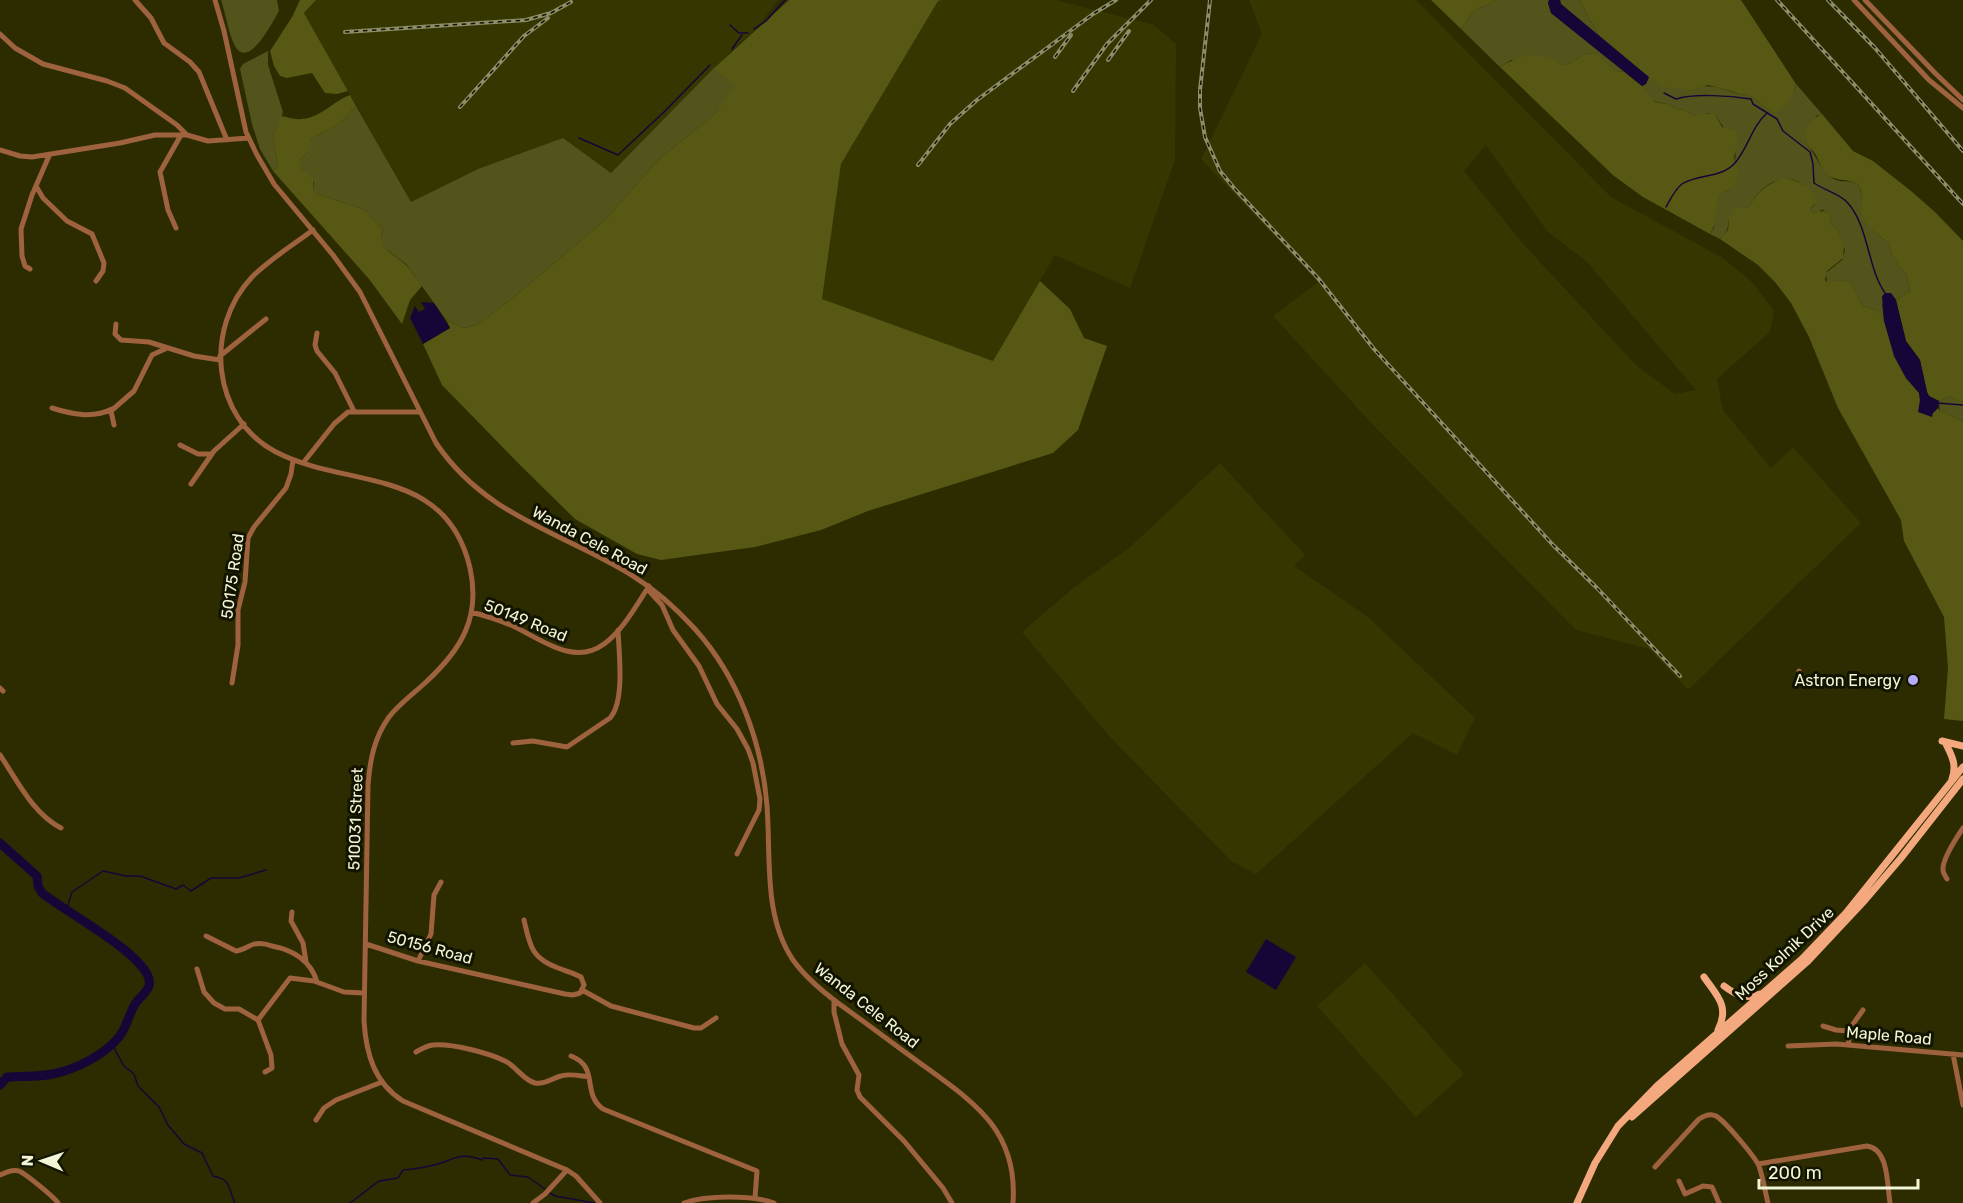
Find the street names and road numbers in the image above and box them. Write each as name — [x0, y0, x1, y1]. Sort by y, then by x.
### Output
street label: Wanda Cele Road — [529, 502, 651, 579]
street label: 50175 Road — [217, 532, 248, 620]
street label: 50149 Road — [482, 595, 570, 646]
street label: 510031 Street — [344, 767, 367, 871]
street label: Moss Kolnik Drive — [1731, 903, 1838, 1004]
street label: 50156 Road — [385, 927, 475, 968]
street label: Wanda Cele Road — [811, 959, 923, 1052]
street label: Maple Road — [1845, 1022, 1933, 1049]

